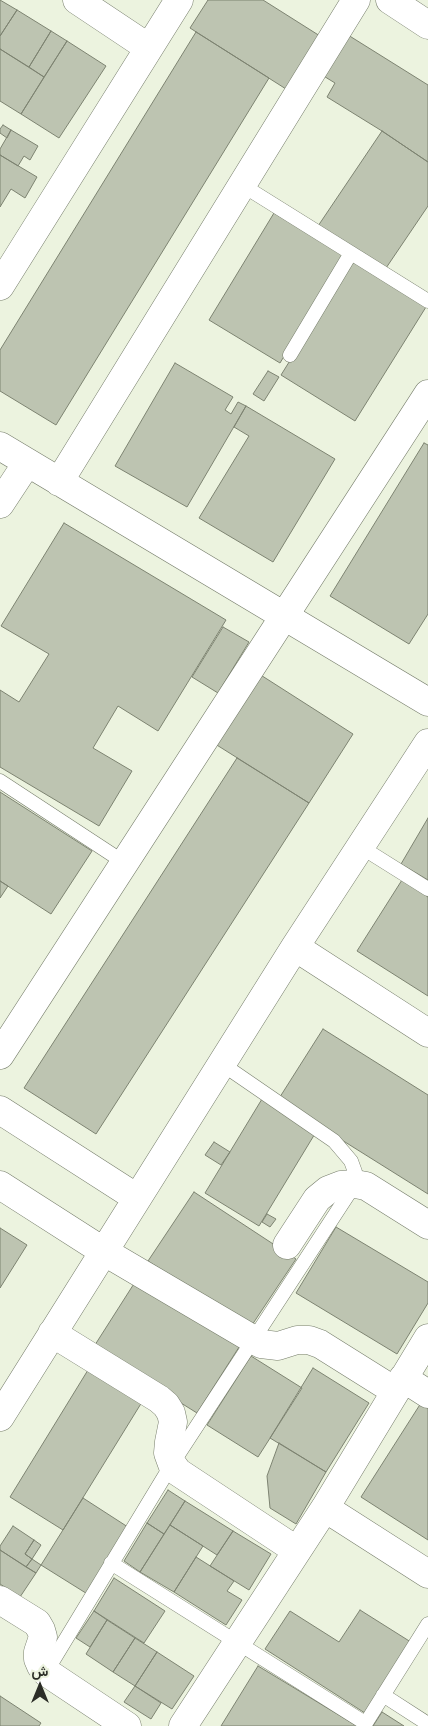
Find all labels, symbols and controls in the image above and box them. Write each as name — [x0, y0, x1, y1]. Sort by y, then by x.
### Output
north arrow — [15, 1661, 65, 1711]
text: ش — [32, 1663, 48, 1679]

